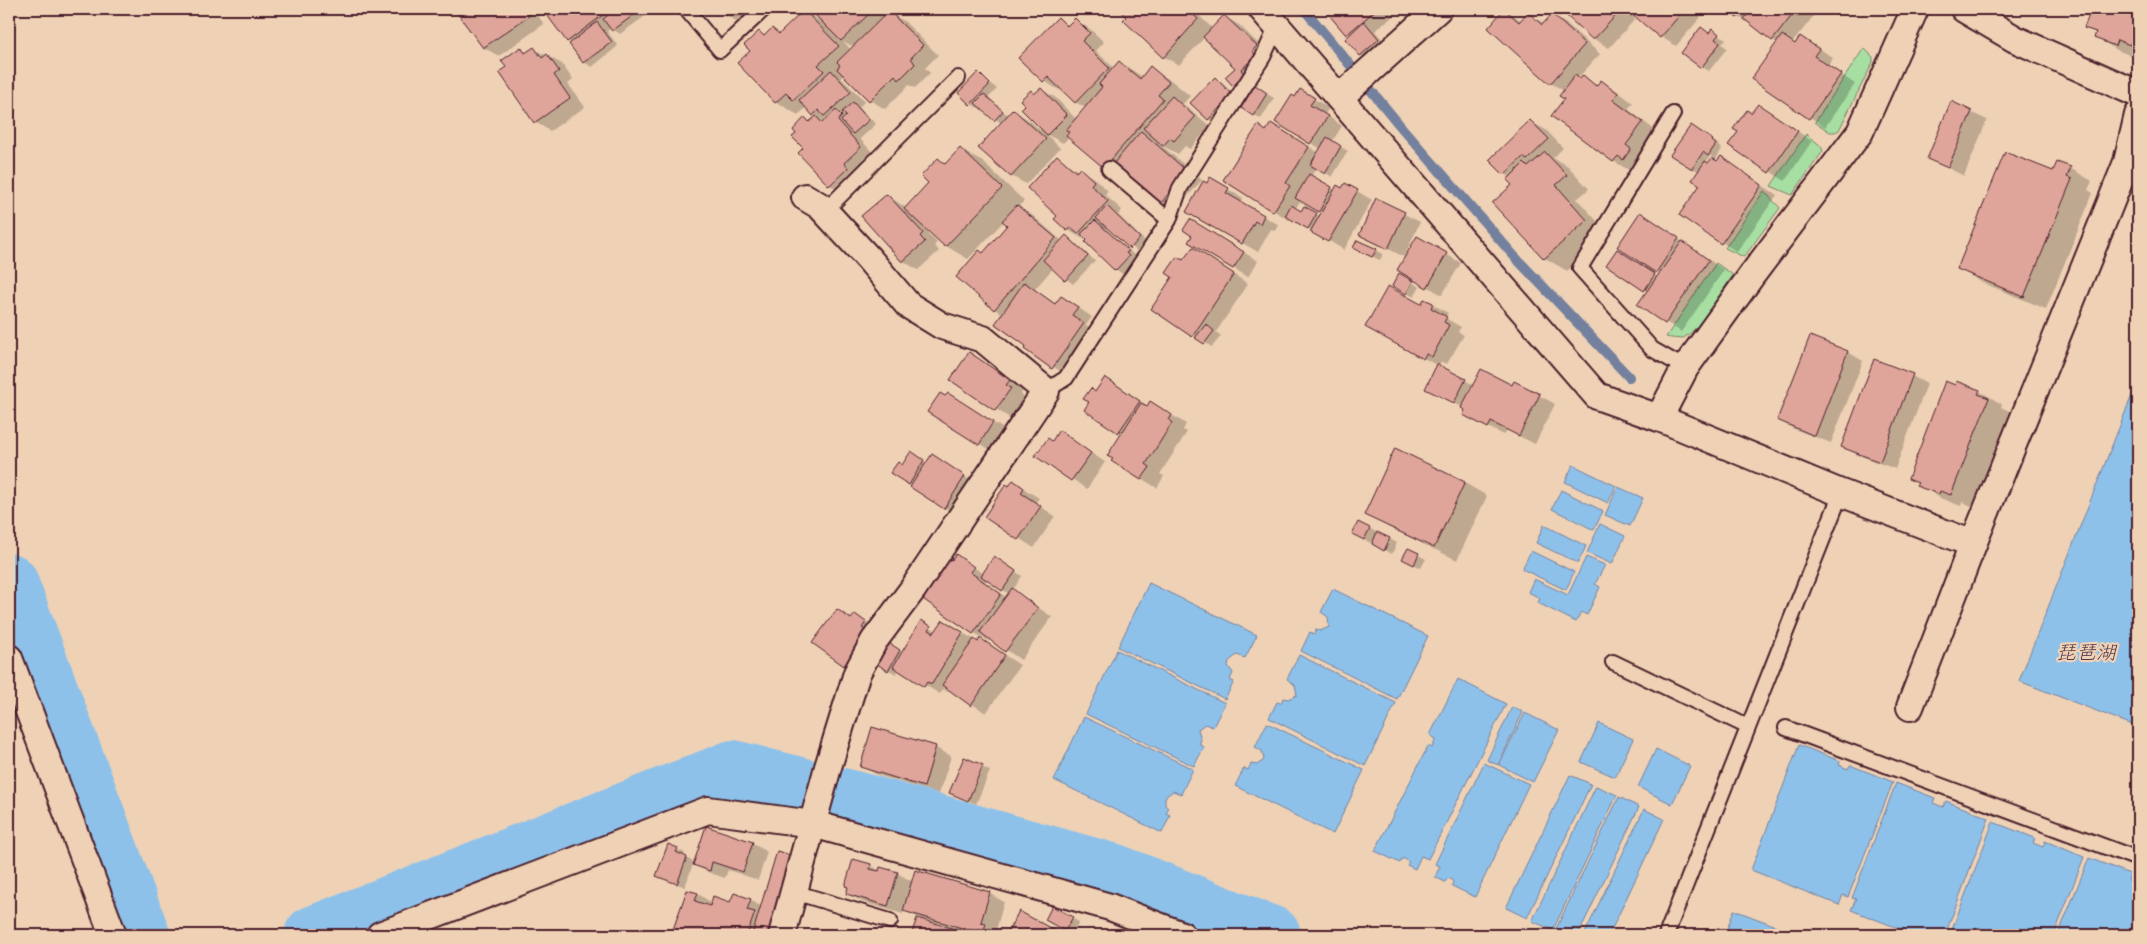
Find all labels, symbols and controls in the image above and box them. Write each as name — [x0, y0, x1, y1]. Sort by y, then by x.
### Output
water label: 琵琶湖 — [2056, 635, 2118, 670]

